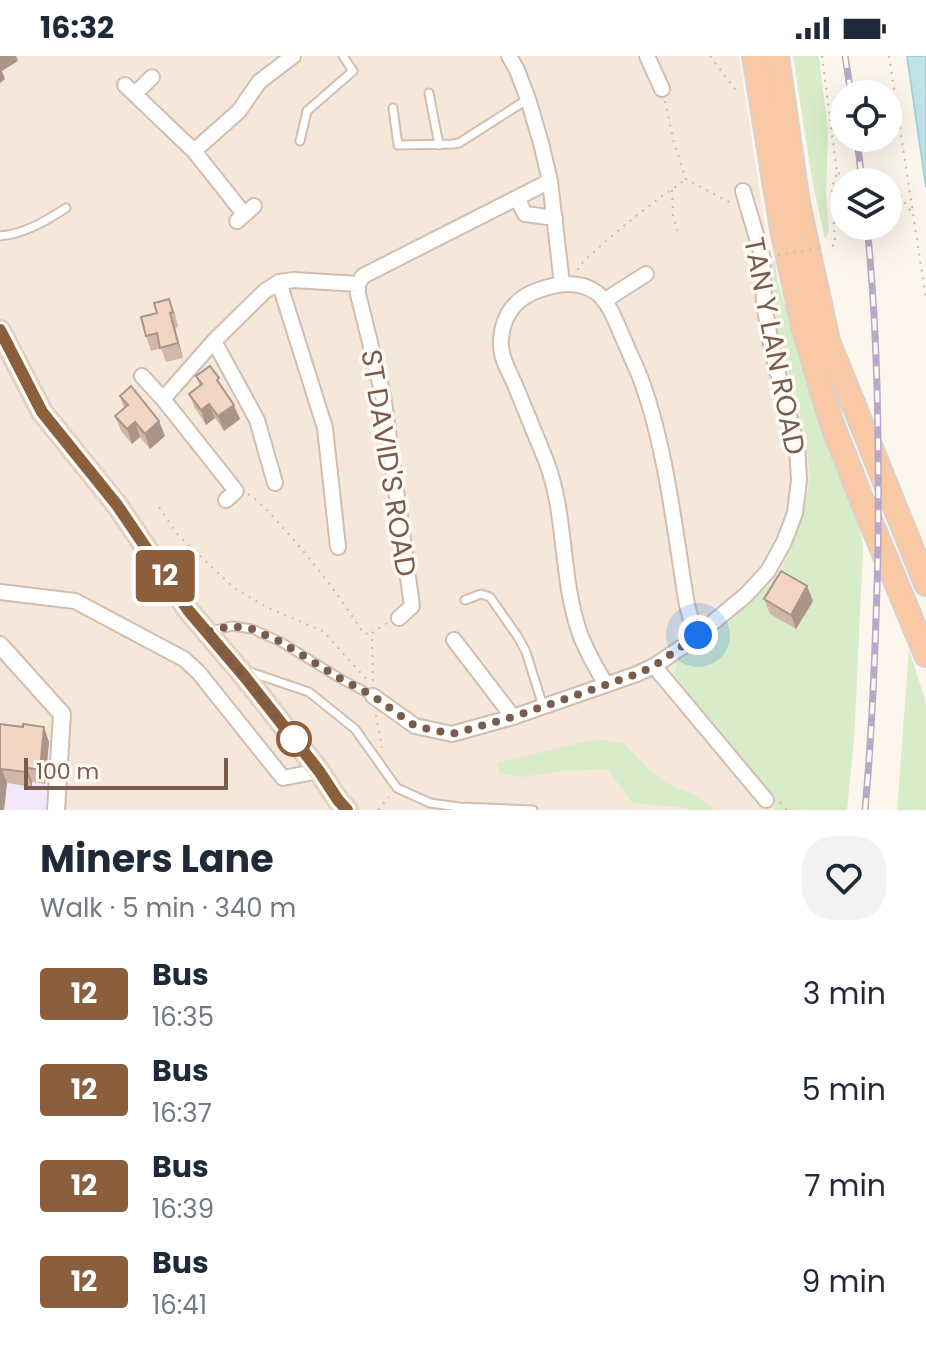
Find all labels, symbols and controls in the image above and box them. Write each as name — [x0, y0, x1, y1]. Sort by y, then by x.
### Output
text: 16:32 — [40, 6, 114, 49]
map controls — [830, 80, 902, 240]
button: locate — [830, 80, 902, 152]
button: layers — [830, 168, 902, 240]
street label: TAN Y LAN ROAD — [734, 234, 815, 458]
street label: ST DAVID'S ROAD — [351, 347, 426, 579]
line badge: 12 — [129, 550, 201, 602]
text: 12 — [152, 556, 178, 595]
your location — [678, 615, 718, 655]
unlabelled marker — [277, 722, 311, 756]
scale bar — [24, 754, 228, 790]
text: 100 m — [36, 756, 99, 787]
text: Miners Lane — [40, 832, 274, 885]
button: heart — [802, 836, 886, 920]
text: Walk · 5 min · 340 m — [40, 890, 296, 926]
text: Bus — [152, 953, 209, 996]
text: 3 min — [803, 972, 886, 1015]
text: 12 — [71, 974, 97, 1013]
text: 16:35 — [152, 999, 214, 1035]
text: Bus — [152, 1049, 209, 1092]
text: 5 min — [802, 1068, 886, 1111]
text: 12 — [71, 1070, 97, 1109]
text: 16:37 — [152, 1095, 212, 1131]
text: Bus — [152, 1145, 209, 1188]
text: 7 min — [804, 1164, 886, 1207]
text: 12 — [71, 1166, 97, 1205]
text: 16:39 — [152, 1191, 214, 1227]
text: Bus — [152, 1241, 209, 1284]
text: 9 min — [802, 1260, 886, 1303]
text: 12 — [71, 1262, 97, 1301]
text: 16:41 — [152, 1287, 207, 1323]

